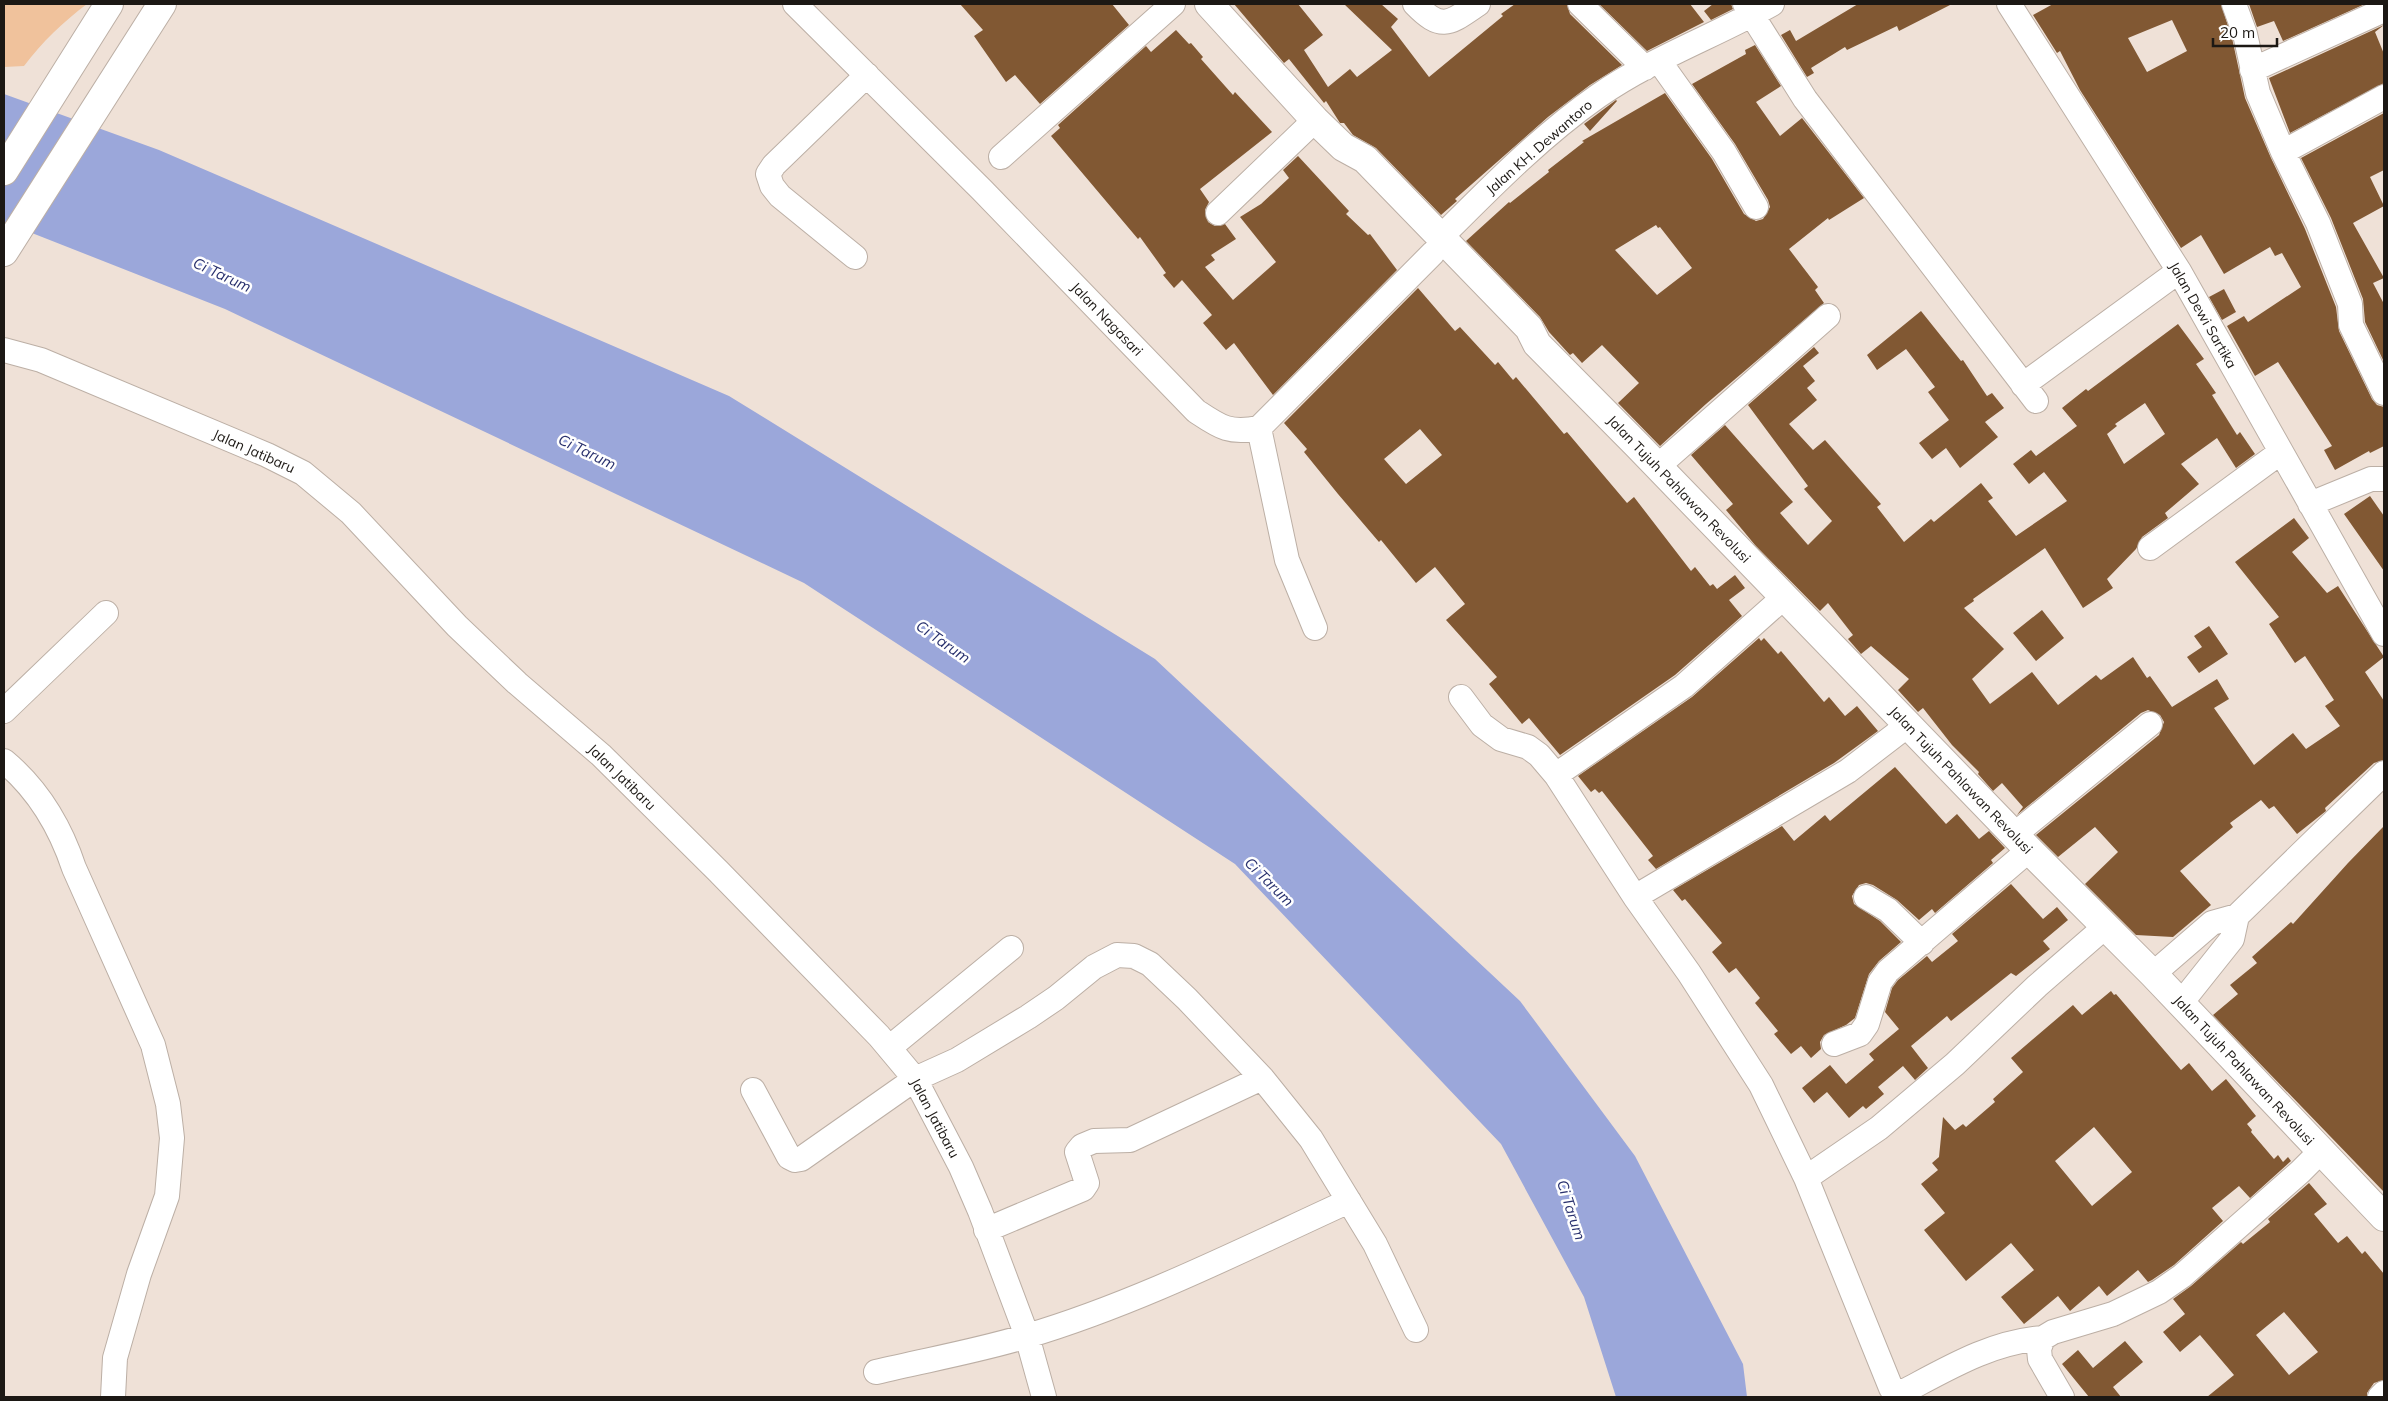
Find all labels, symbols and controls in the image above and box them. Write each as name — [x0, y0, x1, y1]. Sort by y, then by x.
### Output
scale bar — [2213, 15, 2277, 47]
text: 20 m — [2220, 23, 2255, 42]
street label: Jalan KH. Dewantoro — [1482, 96, 1596, 198]
water label: Ci Tarum — [190, 253, 254, 296]
street label: Jalan Dewi Sartika — [2165, 259, 2241, 371]
street label: Jalan Nagasari — [1067, 278, 1147, 360]
street label: Jalan Tujuh Pahlawan Revolusi — [1603, 411, 1755, 567]
street label: Jalan Jatibaru — [210, 425, 298, 477]
water label: Ci Tarum — [555, 429, 619, 474]
water label: Ci Tarum — [912, 616, 974, 667]
street label: Jalan Tujuh Pahlawan Revolusi — [1885, 702, 2037, 858]
street label: Jalan Jatibaru — [584, 740, 660, 814]
water label: Ci Tarum — [1241, 853, 1298, 910]
street label: Jalan Tujuh Pahlawan Revolusi — [2170, 991, 2318, 1149]
street label: Jalan Jatibaru — [906, 1075, 964, 1161]
water label: Ci Tarum — [1553, 1177, 1590, 1242]

